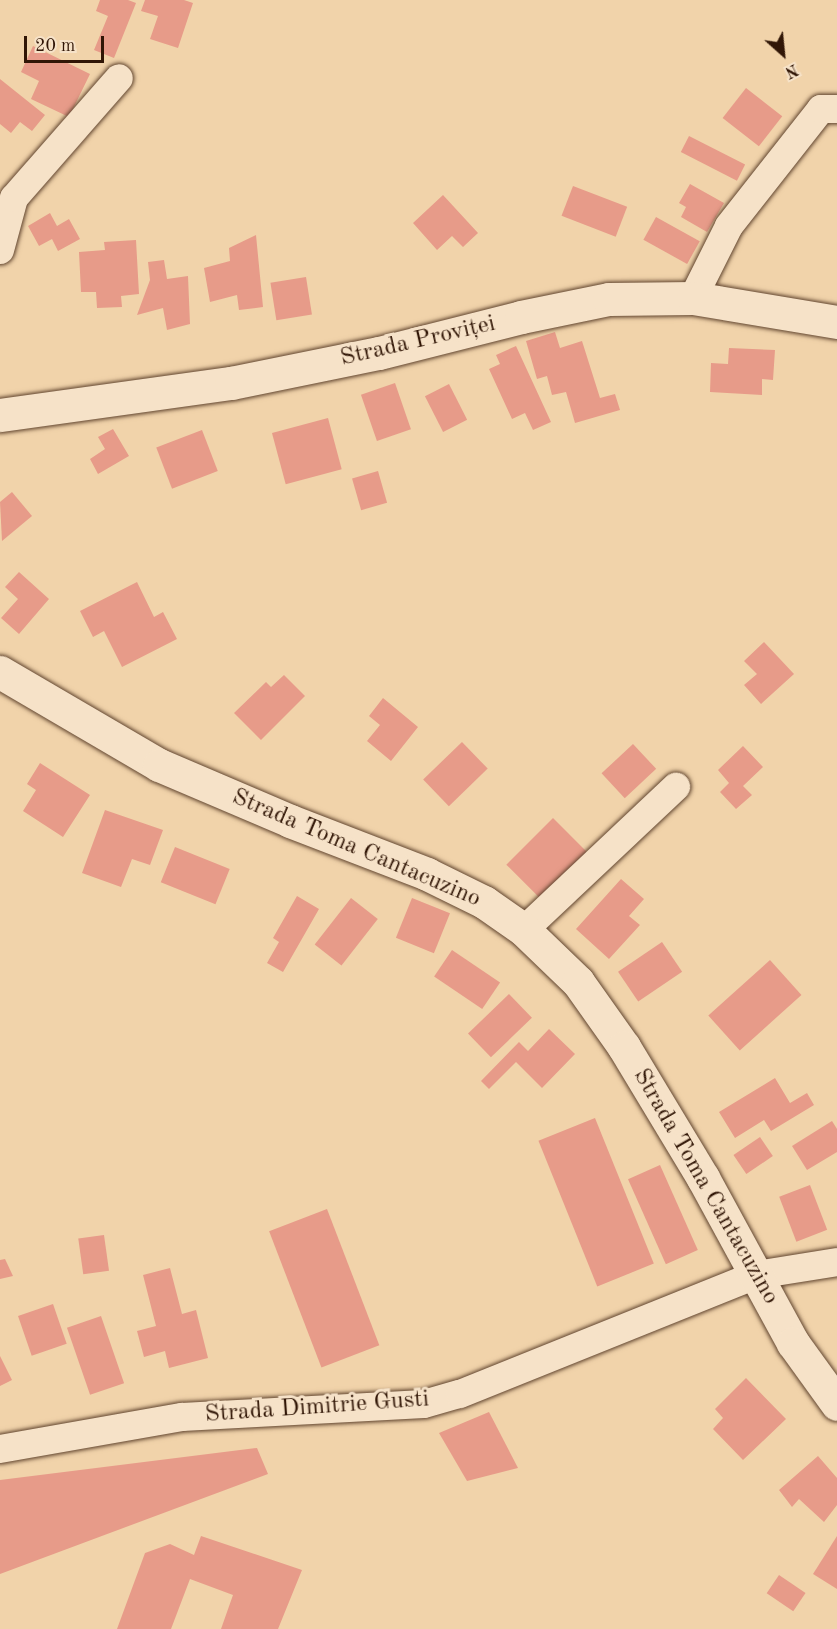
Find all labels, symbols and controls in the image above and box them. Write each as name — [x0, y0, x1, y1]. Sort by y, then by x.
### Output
scale bar — [27, 24, 106, 62]
north arrow — [753, 24, 813, 84]
text: 20 m — [35, 37, 75, 55]
text: N — [782, 60, 800, 80]
street label: Strada Proviței — [338, 310, 498, 374]
street label: Strada Toma Cantacuzino — [227, 783, 485, 915]
street label: Strada Toma Cantacuzino — [626, 1064, 784, 1310]
street label: Strada Dimitrie Gusti — [204, 1386, 430, 1430]

